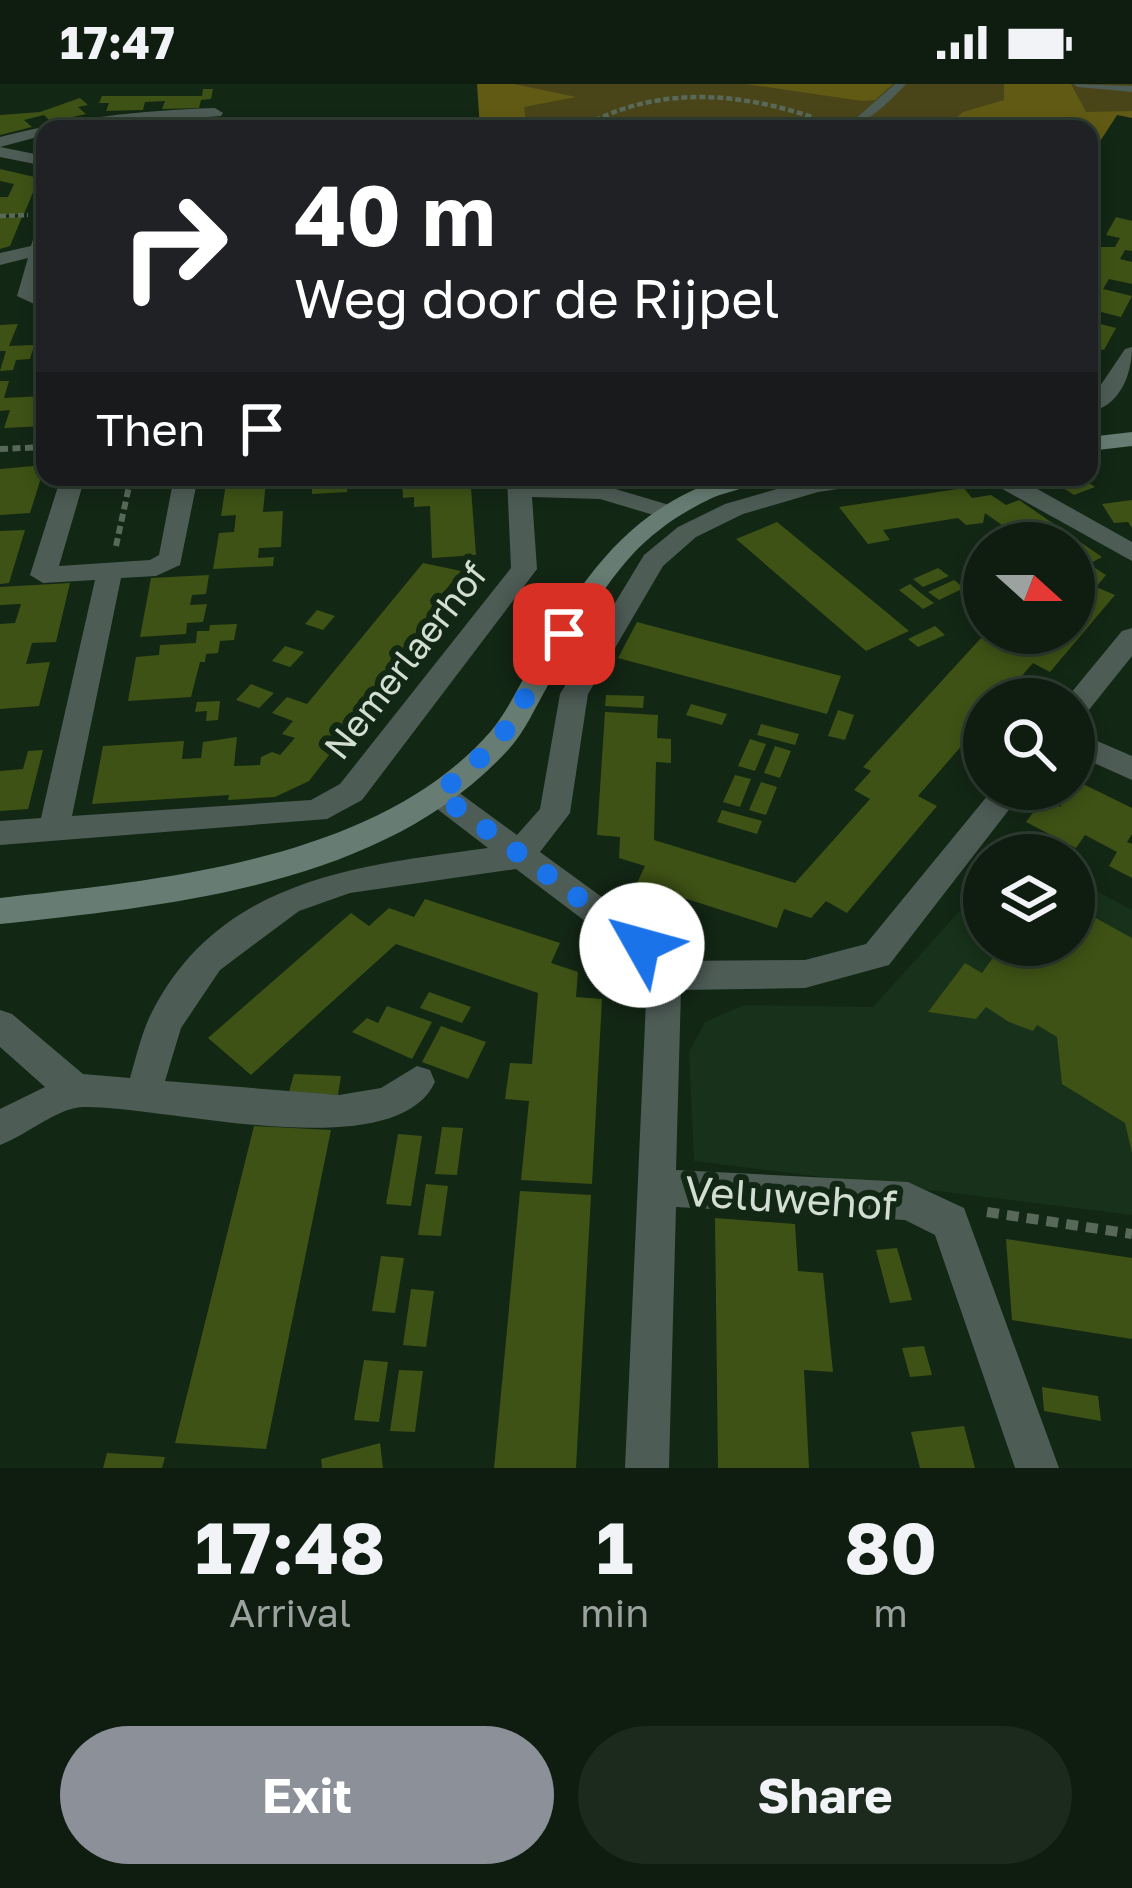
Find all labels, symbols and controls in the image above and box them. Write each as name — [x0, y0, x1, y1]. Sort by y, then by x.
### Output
text: 17:47 — [60, 15, 175, 69]
text: 40 m — [294, 164, 496, 264]
icon: right — [96, 168, 252, 324]
text: Weg door de Rijpel — [294, 265, 780, 330]
icon: arrive — [229, 396, 295, 462]
text: Then — [96, 402, 205, 456]
north arrow — [963, 522, 1095, 654]
map controls — [963, 522, 1095, 966]
street label: Nemerlaerhof — [315, 553, 495, 767]
pin — [513, 583, 615, 685]
icon: arrive — [531, 601, 597, 667]
button: search — [963, 678, 1095, 810]
button: layers — [963, 834, 1095, 966]
position arrow — [579, 882, 705, 1008]
street label: Veluwehof — [683, 1165, 899, 1229]
text: 17:48 — [195, 1503, 385, 1590]
text: 1 — [596, 1503, 633, 1590]
text: 80 — [844, 1503, 937, 1590]
text: Arrival — [229, 1589, 351, 1636]
text: min — [580, 1589, 649, 1636]
text: m — [873, 1589, 908, 1636]
button: Exit — [60, 1726, 554, 1864]
button: Share — [578, 1726, 1072, 1864]

